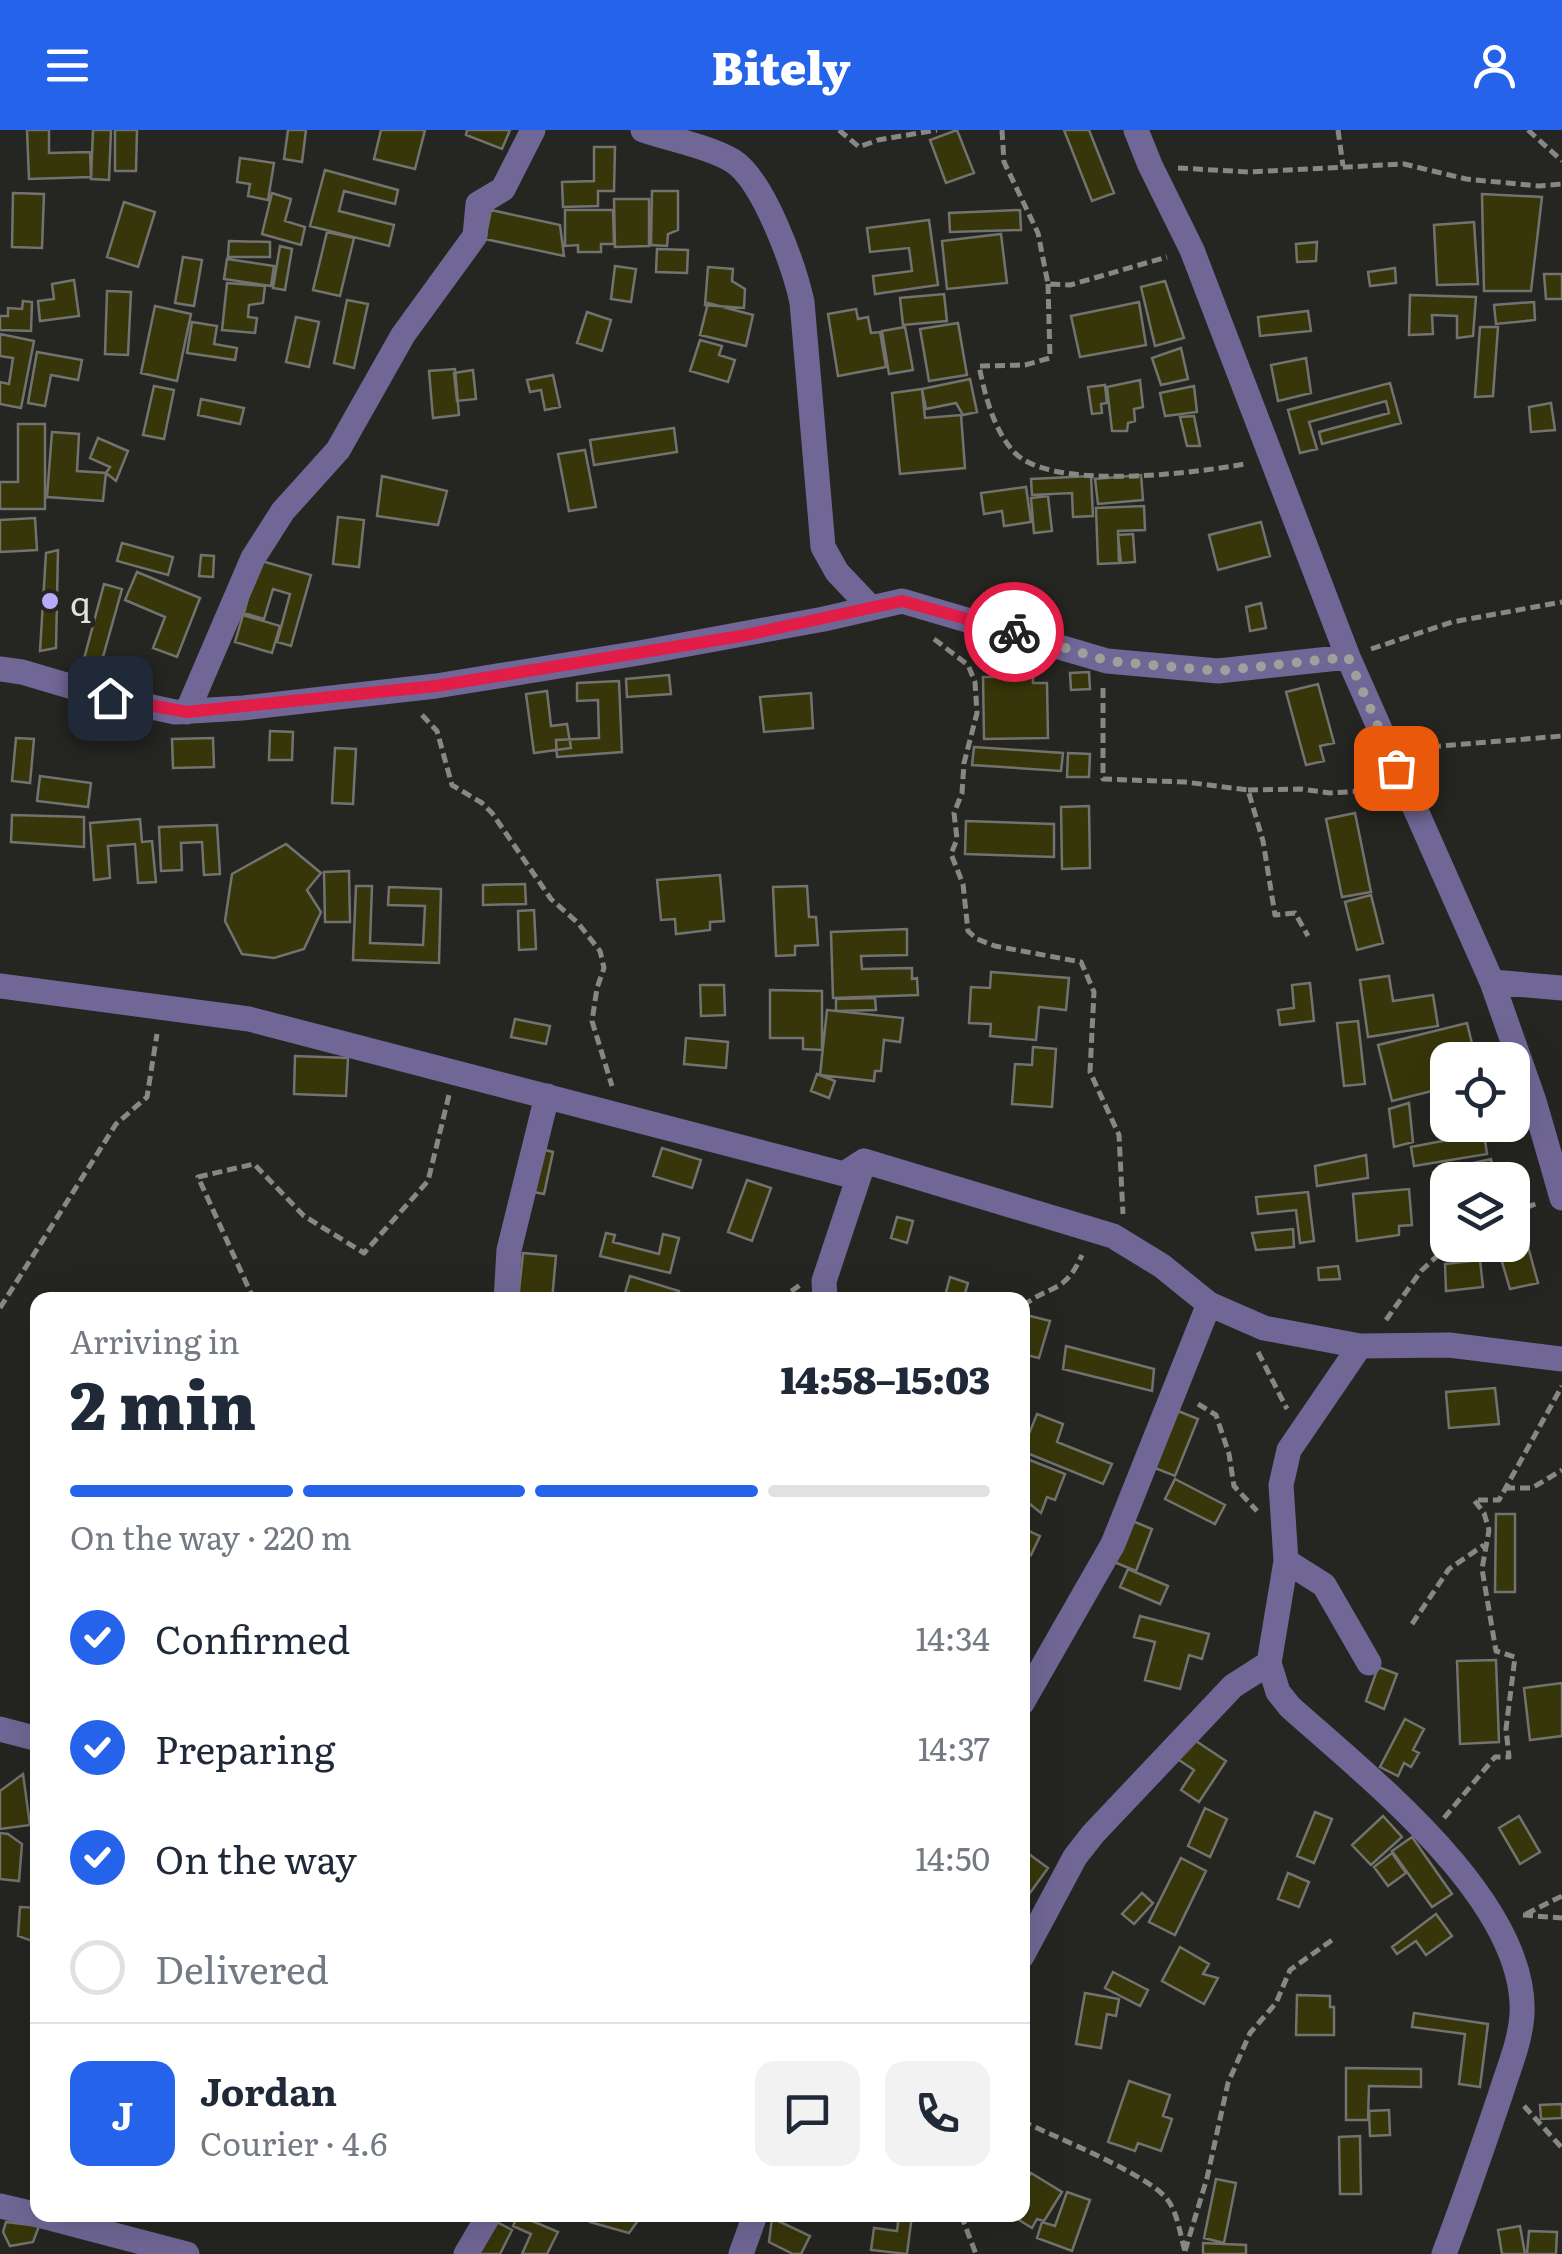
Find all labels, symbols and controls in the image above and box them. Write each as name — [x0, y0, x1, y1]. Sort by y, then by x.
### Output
text: Bitely — [712, 32, 850, 99]
icon: menu — [40, 38, 95, 93]
icon: person — [1467, 38, 1522, 93]
place label: q — [70, 575, 91, 627]
courier — [964, 582, 1064, 682]
marker: q — [39, 590, 61, 612]
icon: bike — [987, 605, 1042, 660]
pin — [68, 656, 153, 741]
icon: home — [83, 671, 138, 726]
pin — [1354, 726, 1439, 811]
icon: bag — [1369, 741, 1424, 796]
map controls — [1430, 1042, 1530, 1262]
button: locate — [1430, 1042, 1530, 1142]
button: layers — [1430, 1162, 1530, 1262]
text: Arriving in — [70, 1316, 240, 1364]
text: 14:58–15:03 — [780, 1349, 990, 1406]
text: 2 min — [70, 1353, 256, 1450]
text: On the way · 220 m — [70, 1512, 352, 1560]
text: Confirmed — [155, 1609, 350, 1666]
icon: check — [70, 1610, 125, 1665]
text: 14:34 — [915, 1613, 990, 1661]
text: Preparing — [155, 1719, 335, 1776]
icon: check — [70, 1720, 125, 1775]
text: 14:37 — [918, 1723, 990, 1771]
text: On the way — [155, 1829, 357, 1886]
icon: check — [70, 1830, 125, 1885]
text: 14:50 — [915, 1833, 990, 1881]
text: Delivered — [155, 1939, 329, 1996]
text: Jordan — [200, 2061, 337, 2118]
button: chat — [755, 2061, 860, 2166]
button: phone — [885, 2061, 990, 2166]
text: J — [112, 2085, 133, 2142]
text: Courier · 4.6 — [200, 2118, 387, 2166]

